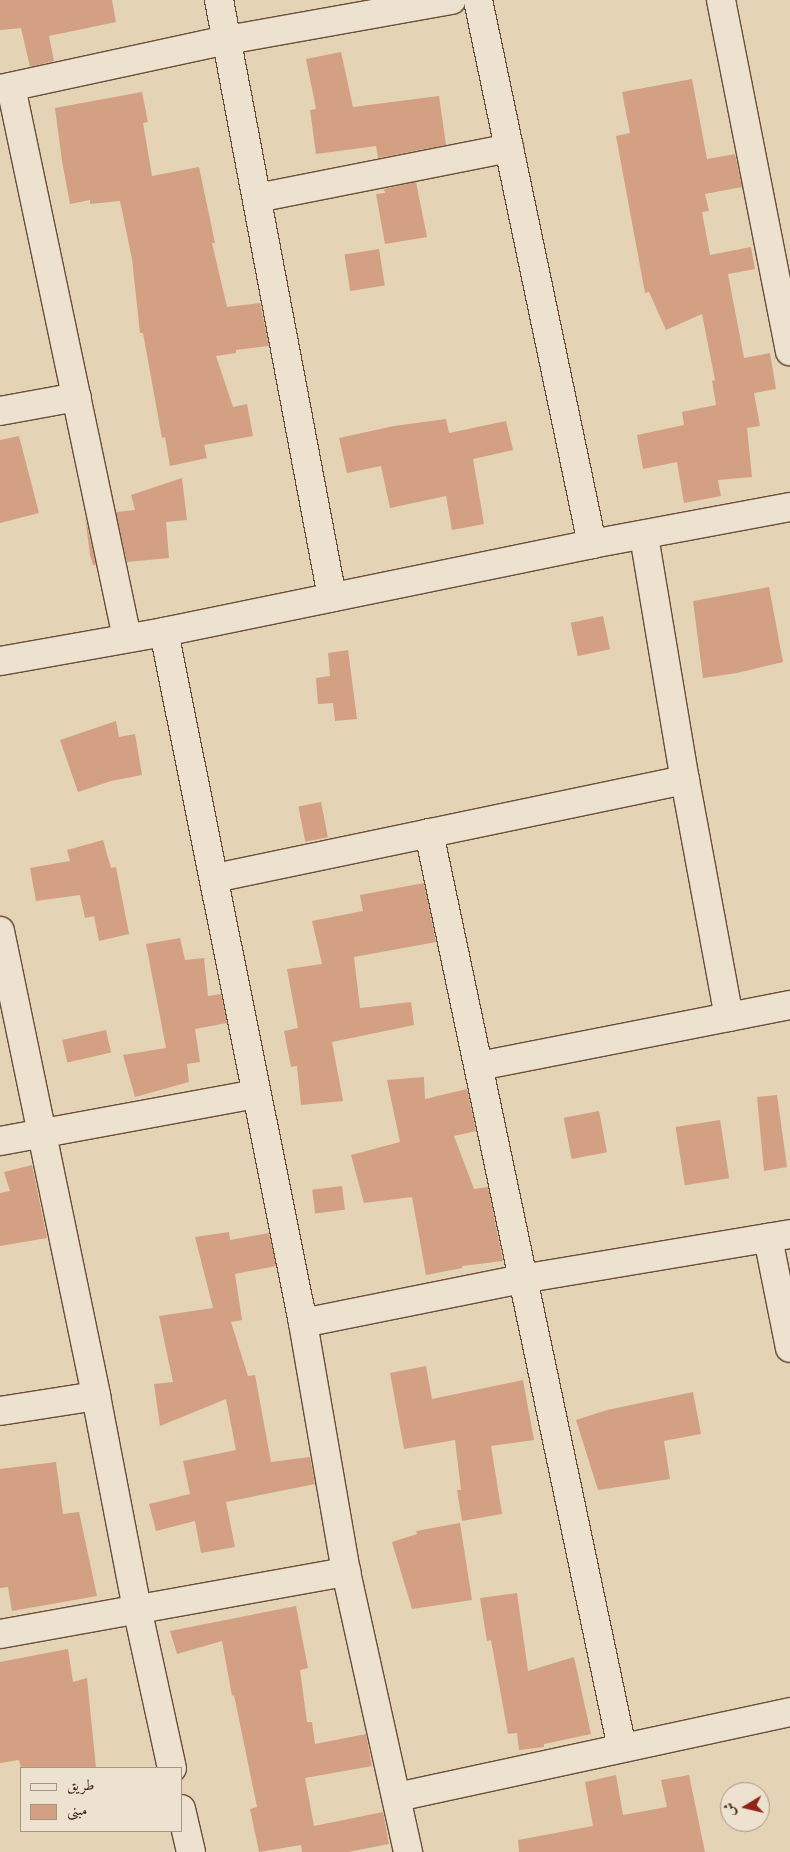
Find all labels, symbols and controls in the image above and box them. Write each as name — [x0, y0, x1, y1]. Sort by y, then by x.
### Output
legend — [20, 1767, 182, 1832]
text: طريق — [67, 1776, 94, 1797]
north arrow — [720, 1782, 770, 1832]
text: مبنى — [67, 1801, 87, 1822]
text: ش — [720, 1801, 741, 1818]

